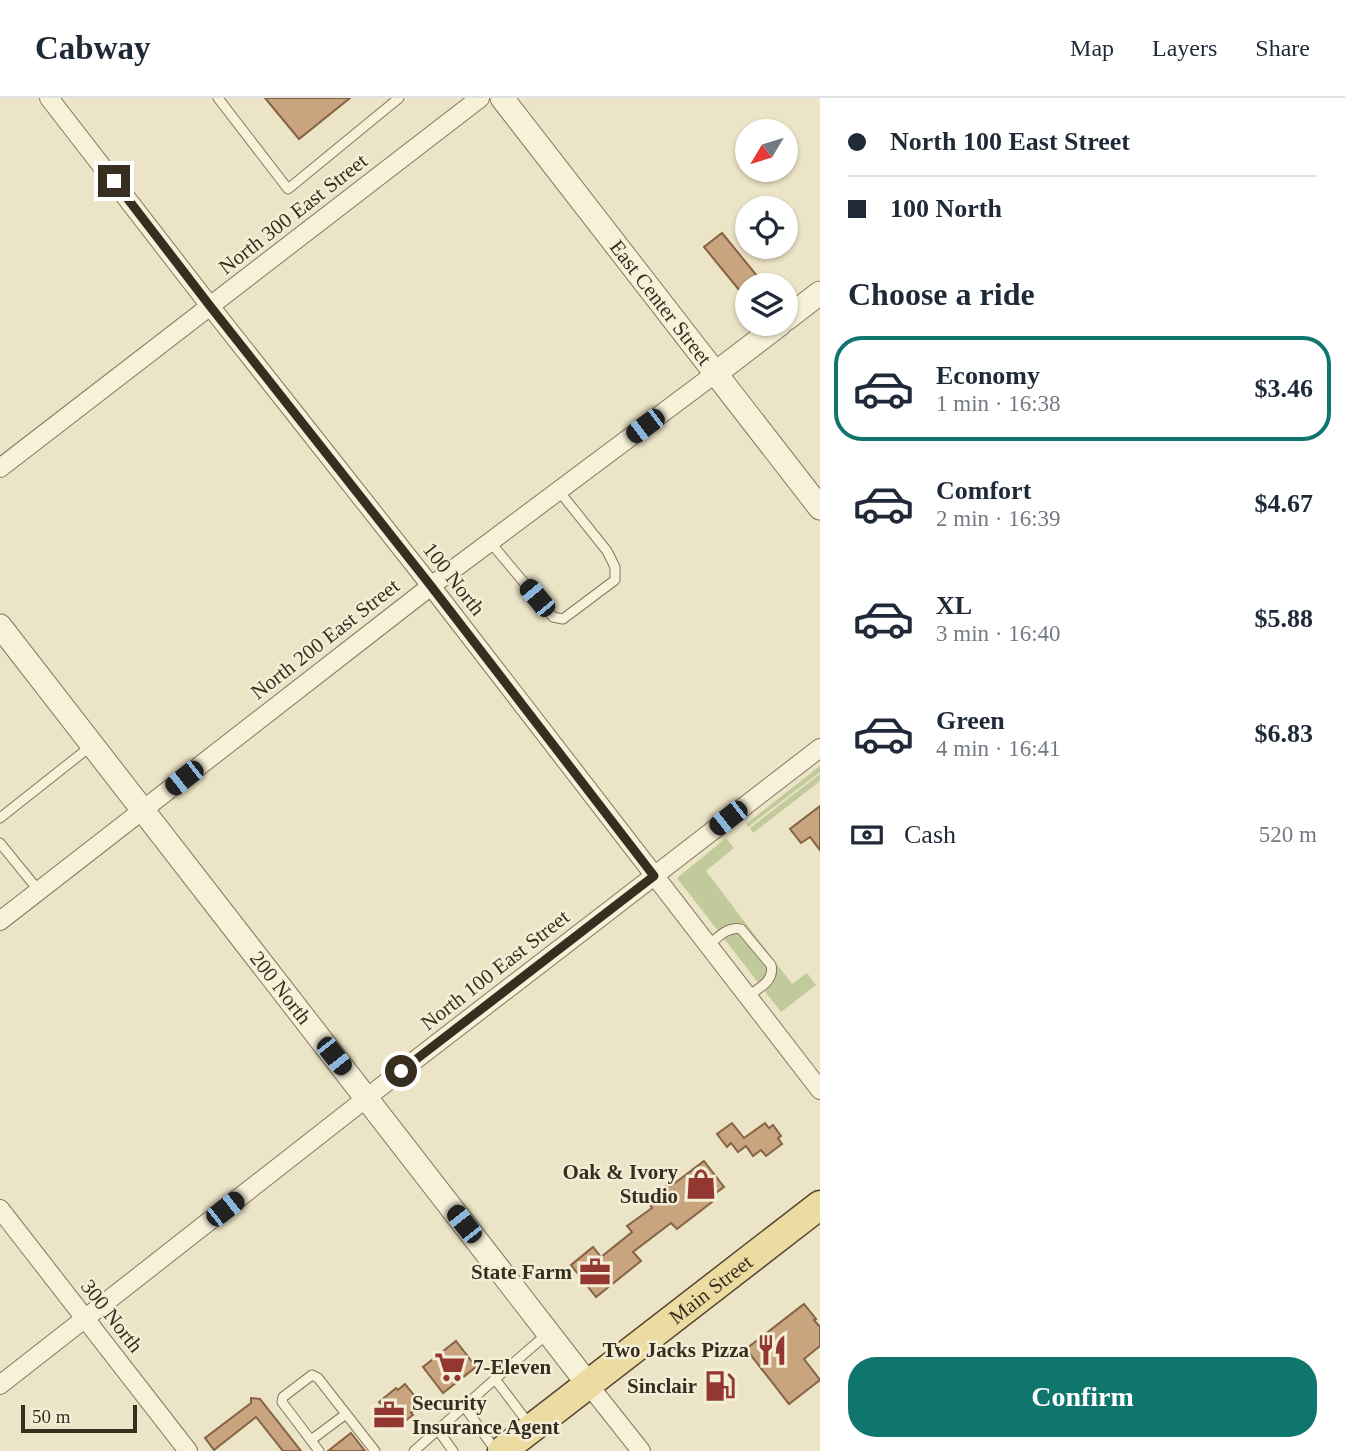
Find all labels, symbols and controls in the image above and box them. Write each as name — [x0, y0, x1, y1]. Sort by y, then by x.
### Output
text: Cabway — [35, 30, 151, 66]
text: Map — [1070, 35, 1114, 61]
text: Layers — [1152, 35, 1217, 61]
text: Share — [1255, 35, 1310, 61]
north arrow — [735, 119, 798, 182]
map controls — [735, 119, 798, 336]
text: North 100 East Street — [890, 127, 1130, 156]
street label: North 300 East Street — [214, 149, 372, 279]
route end — [98, 165, 130, 197]
text: 100 North — [890, 194, 1002, 223]
button: locate — [735, 196, 798, 259]
street label: East Center Street — [605, 235, 717, 370]
button: layers — [735, 273, 798, 336]
text: Choose a ride — [848, 276, 1035, 312]
icon: car — [852, 357, 915, 420]
text: Economy — [936, 361, 1040, 390]
text: $3.46 — [1255, 374, 1313, 403]
text: 1 min · 16:38 — [936, 391, 1061, 416]
car — [622, 405, 669, 447]
icon: car — [852, 472, 915, 535]
text: Comfort — [936, 476, 1031, 505]
text: $4.67 — [1255, 489, 1313, 518]
text: 2 min · 16:39 — [936, 506, 1061, 531]
street label: 100 North — [418, 538, 490, 621]
street label: North 200 East Street — [246, 574, 404, 704]
car — [516, 575, 559, 621]
icon: car — [852, 587, 915, 650]
text: XL — [936, 591, 972, 620]
text: $5.88 — [1255, 604, 1313, 633]
text: 3 min · 16:40 — [936, 621, 1061, 646]
icon: car — [852, 702, 915, 765]
text: Green — [936, 706, 1005, 735]
text: $6.83 — [1255, 719, 1313, 748]
text: 4 min · 16:41 — [936, 736, 1061, 761]
car — [161, 757, 208, 799]
car — [705, 797, 752, 839]
icon: cash — [848, 816, 886, 854]
text: Cash — [904, 820, 956, 849]
text: 520 m — [1259, 822, 1317, 847]
street label: North 100 East Street — [416, 905, 574, 1035]
street label: 200 North — [245, 947, 317, 1030]
car — [313, 1033, 356, 1079]
route start — [385, 1055, 417, 1087]
place label: Oak & Ivory Studio — [563, 1160, 679, 1208]
shop icon: Oak & Ivory Studio — [684, 1167, 718, 1201]
car — [202, 1188, 249, 1230]
car — [443, 1201, 486, 1247]
street label: Main Street — [664, 1250, 757, 1329]
office icon: State Farm — [578, 1255, 612, 1289]
place label: State Farm — [471, 1260, 572, 1284]
street label: 300 North — [76, 1275, 148, 1358]
restaurant icon: Two Jacks Pizza — [755, 1333, 789, 1367]
place label: Two Jacks Pizza — [602, 1338, 749, 1362]
supermarket icon: 7-Eleven — [433, 1350, 467, 1384]
place label: 7-Eleven — [473, 1355, 551, 1379]
button: Confirm — [848, 1357, 1317, 1437]
fuel station icon: Sinclair — [703, 1369, 737, 1403]
place label: Sinclair — [627, 1374, 697, 1398]
place label: Security Insurance Agent — [412, 1391, 560, 1439]
office icon: Security Insurance Agent — [372, 1398, 406, 1432]
scale bar — [21, 1402, 136, 1434]
text: 50 m — [32, 1406, 71, 1427]

